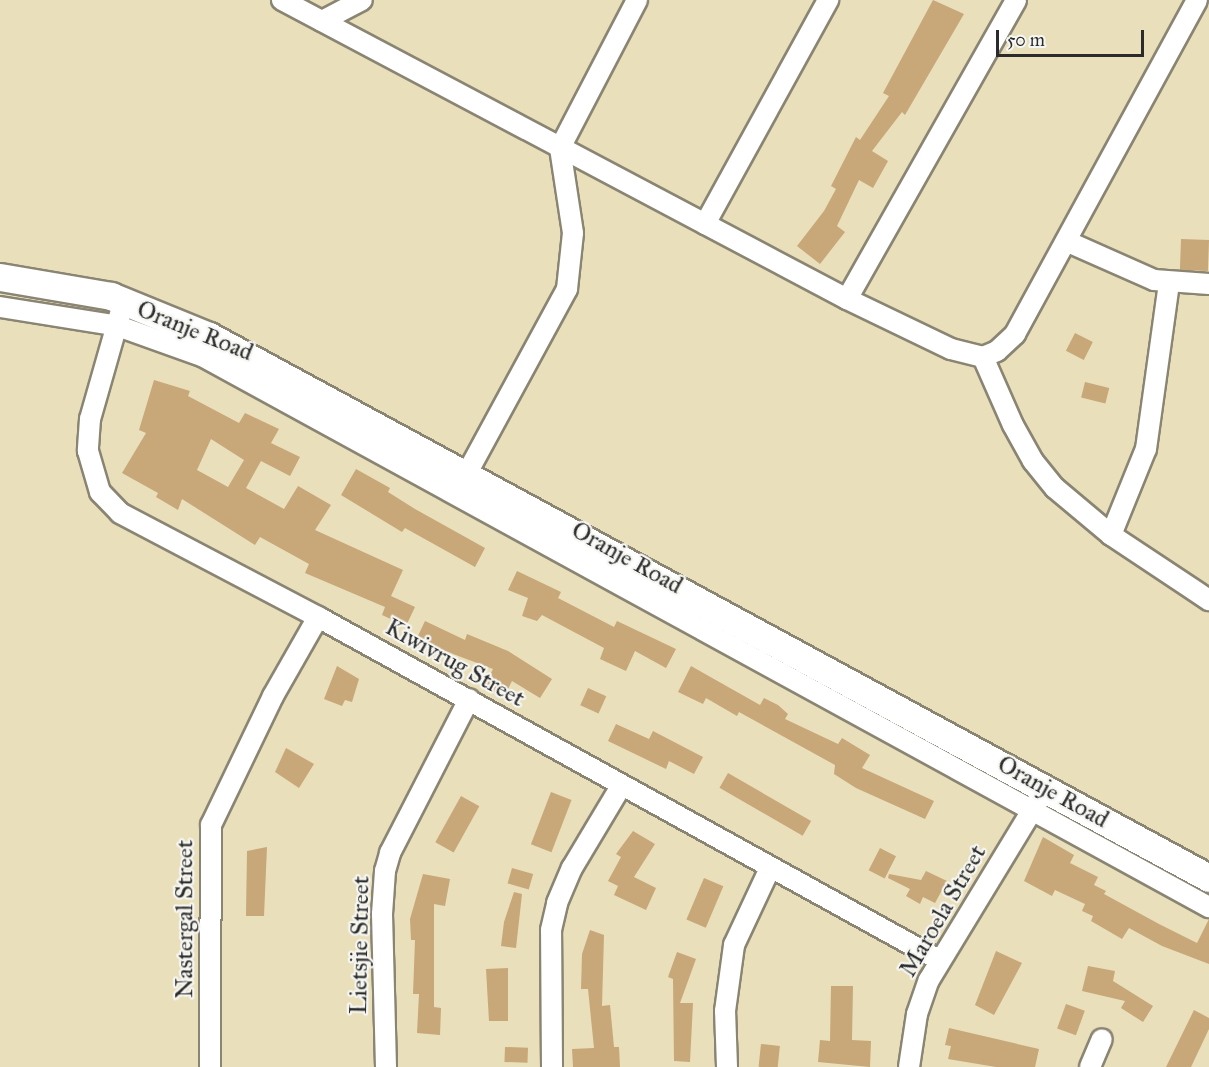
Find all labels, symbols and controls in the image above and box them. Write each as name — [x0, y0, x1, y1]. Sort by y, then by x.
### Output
scale bar — [999, 18, 1148, 56]
text: 50 m — [1007, 29, 1045, 51]
street label: Oranje Road — [133, 295, 257, 367]
street label: Oranje Road — [566, 516, 688, 600]
street label: Kiwivrug Street — [380, 613, 530, 713]
street label: Oranje Road — [992, 750, 1114, 834]
street label: Nastergal Street — [171, 840, 199, 998]
street label: Maroela Street — [894, 840, 992, 982]
street label: Lietsjie Street — [344, 875, 376, 1015]

